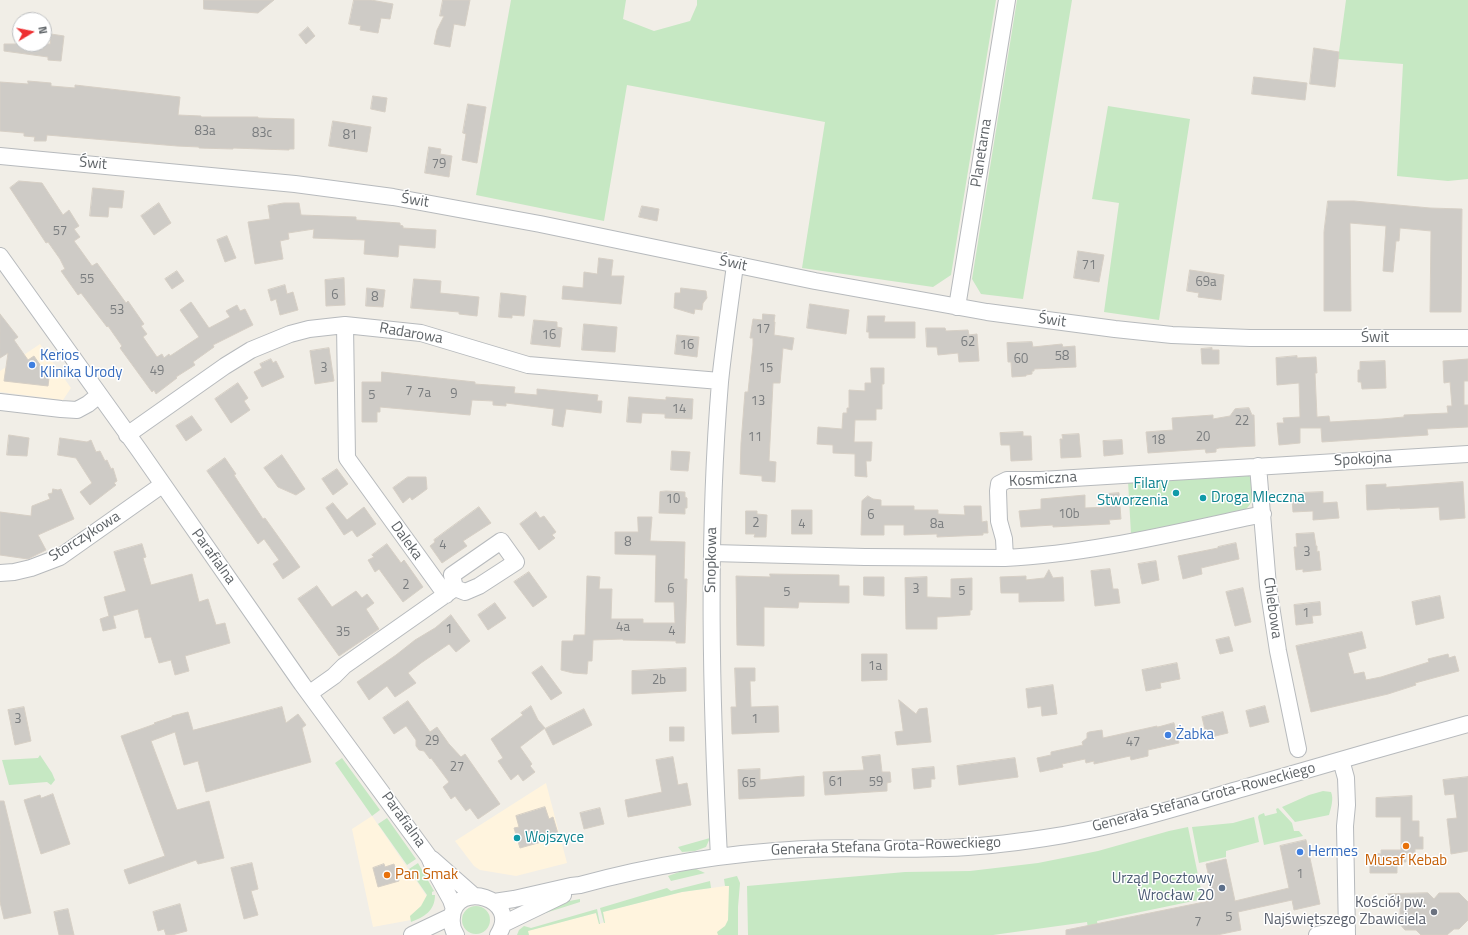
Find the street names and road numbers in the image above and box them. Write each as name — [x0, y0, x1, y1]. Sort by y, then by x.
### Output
street label: Planetarna — [968, 118, 996, 188]
street label: Świt — [78, 154, 108, 174]
street label: Świt — [400, 190, 430, 212]
street label: Świt — [717, 252, 749, 276]
street label: Świt — [1037, 310, 1067, 332]
street label: Radarowa — [378, 320, 444, 348]
street label: Świt — [1361, 329, 1389, 347]
street label: Spokojna — [1334, 450, 1392, 470]
street label: Kosmiczna — [1008, 469, 1078, 491]
street label: Storczykowa — [46, 508, 124, 566]
street label: Daleka — [386, 518, 426, 564]
street label: Parafialna — [187, 526, 239, 588]
street label: Snopkowa — [702, 527, 722, 593]
street label: Chlebowa — [1259, 576, 1285, 640]
street label: Generała Stefana Grota-Roweckiego — [1090, 759, 1318, 837]
street label: Parafialna — [377, 789, 429, 851]
street label: Generała Stefana Grota-Roweckiego — [771, 834, 1001, 860]

